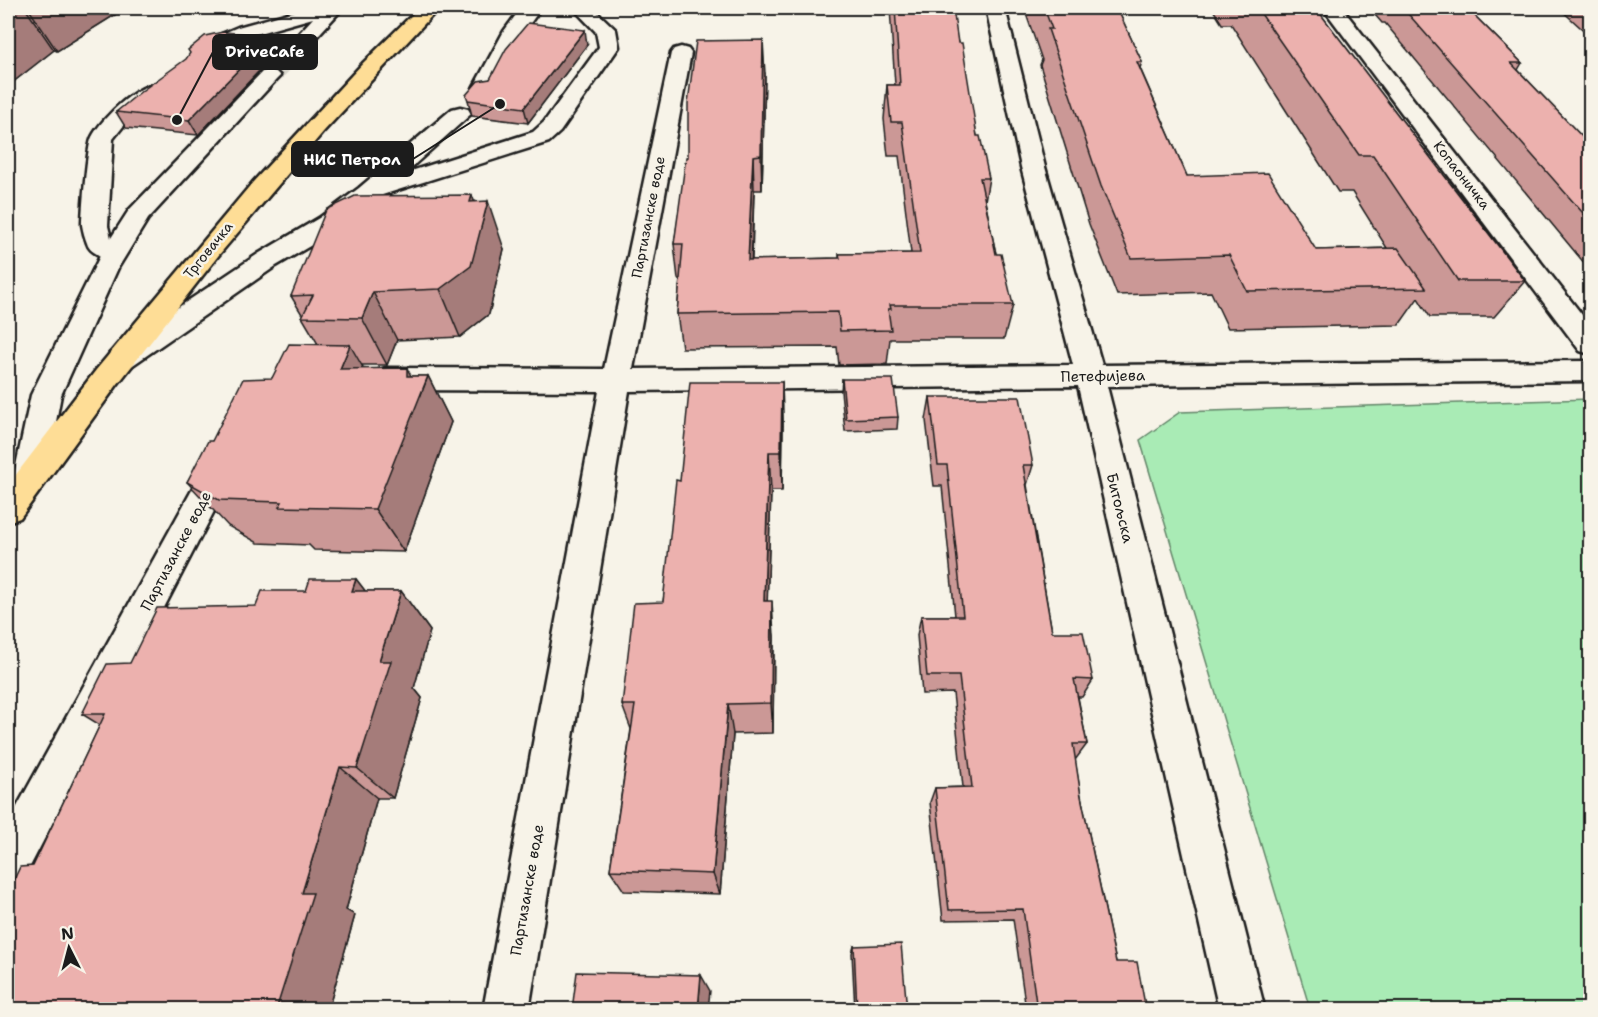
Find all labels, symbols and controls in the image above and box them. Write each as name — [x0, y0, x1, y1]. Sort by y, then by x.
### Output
callout: DriveCafe — [213, 35, 317, 69]
text: DriveCafe — [225, 41, 305, 62]
street label: Копаоничка — [1430, 137, 1495, 213]
callout: НИС Петрол — [292, 142, 413, 176]
text: НИС Петрол — [303, 149, 401, 170]
street label: Партизанске воде — [627, 154, 669, 280]
street label: Трговачка — [179, 218, 237, 282]
street label: Петефијева — [1061, 365, 1146, 387]
street label: Битољска — [1102, 471, 1138, 546]
street label: Партизанске воде — [136, 488, 216, 614]
street label: Партизанске воде — [506, 823, 548, 957]
north arrow — [39, 918, 99, 978]
text: N — [60, 922, 75, 945]

